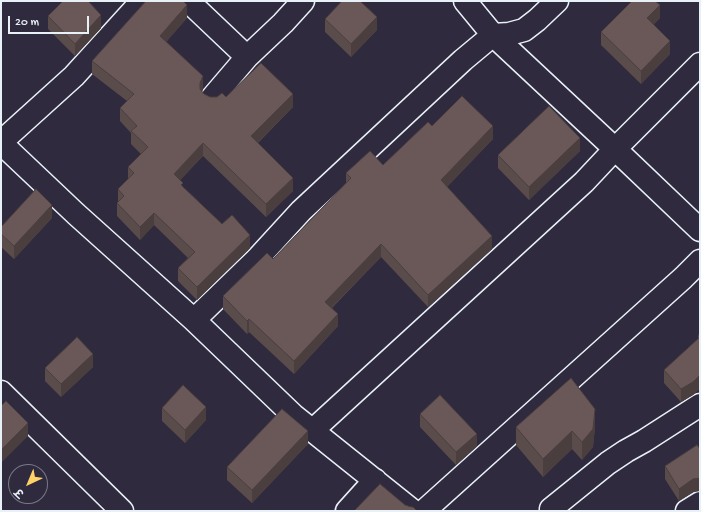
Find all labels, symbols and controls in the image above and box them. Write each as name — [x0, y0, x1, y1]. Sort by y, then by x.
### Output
scale bar — [10, 8, 91, 34]
text: 20 m — [15, 16, 39, 30]
north arrow — [8, 464, 48, 504]
text: उ — [14, 485, 27, 499]

